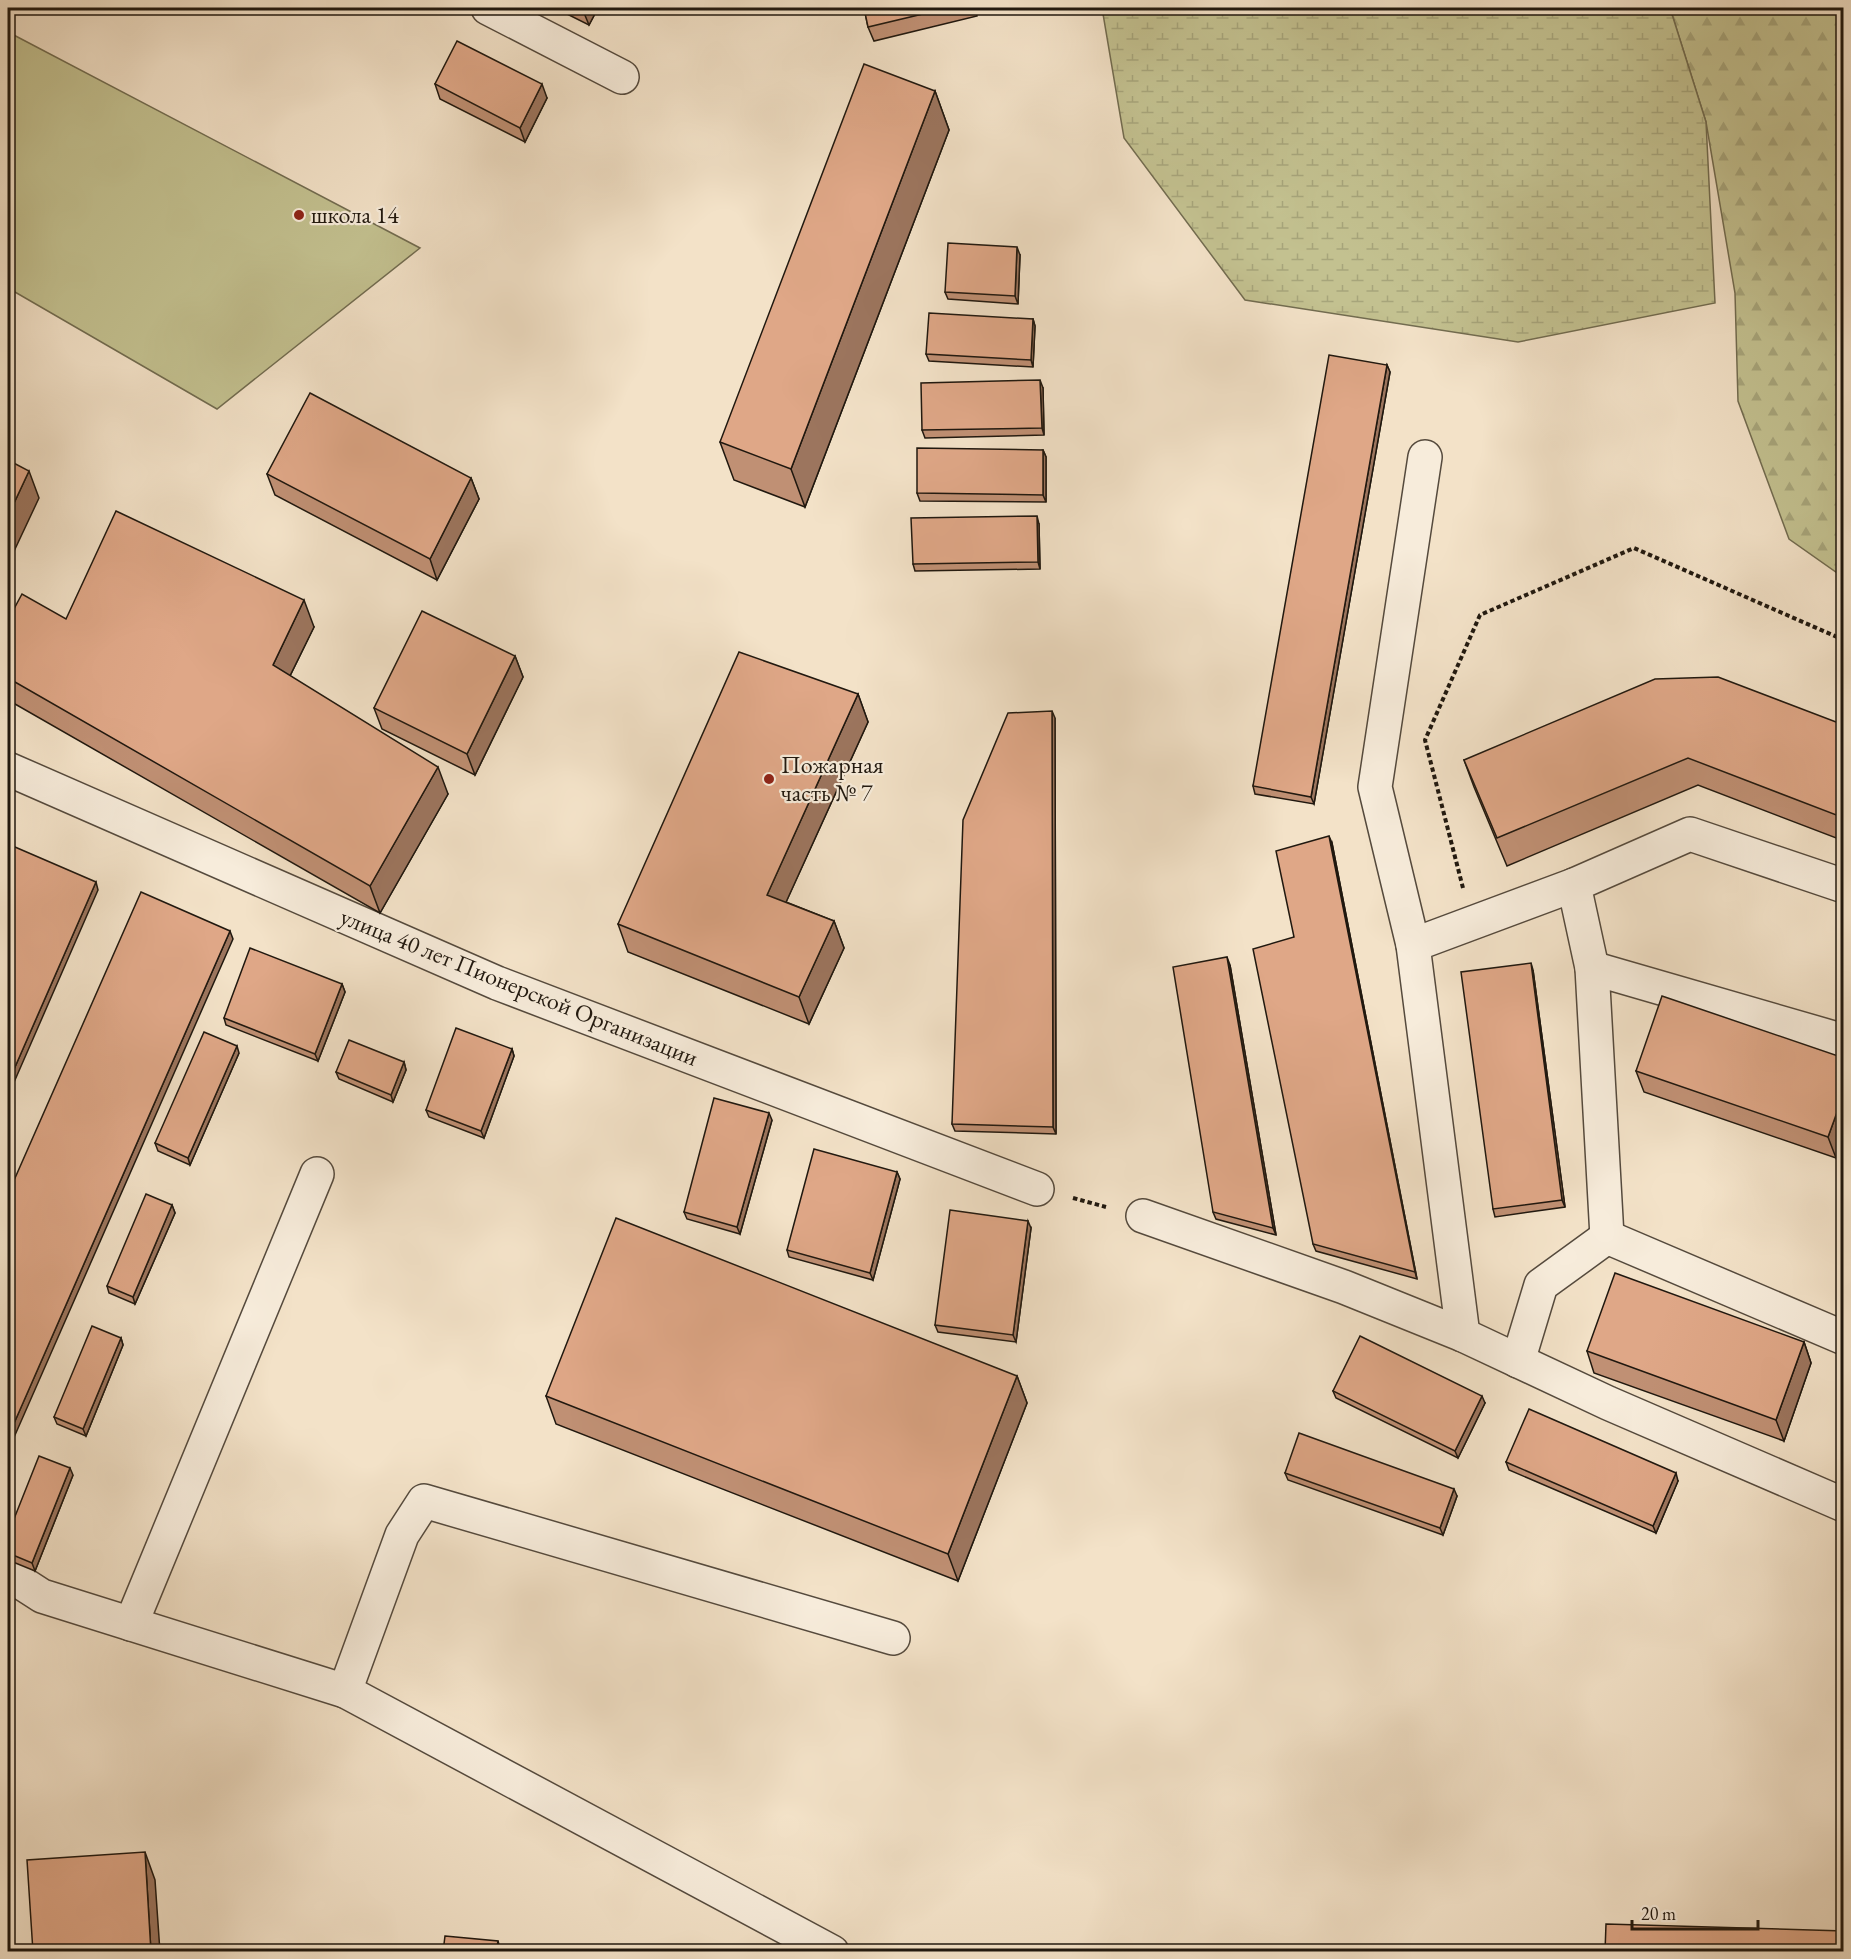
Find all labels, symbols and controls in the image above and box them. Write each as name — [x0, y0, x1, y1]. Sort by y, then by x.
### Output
place label: школа 14 — [311, 199, 399, 230]
marker: школа 14 — [292, 208, 306, 222]
place label: Пожарная часть № 7 — [781, 749, 884, 808]
marker: Пожарная часть № 7 — [762, 772, 776, 786]
street label: улица 40 лет Пионерской Организации — [336, 900, 703, 1073]
scale bar — [1632, 1893, 1758, 1931]
text: 20 m — [1641, 1902, 1676, 1925]

